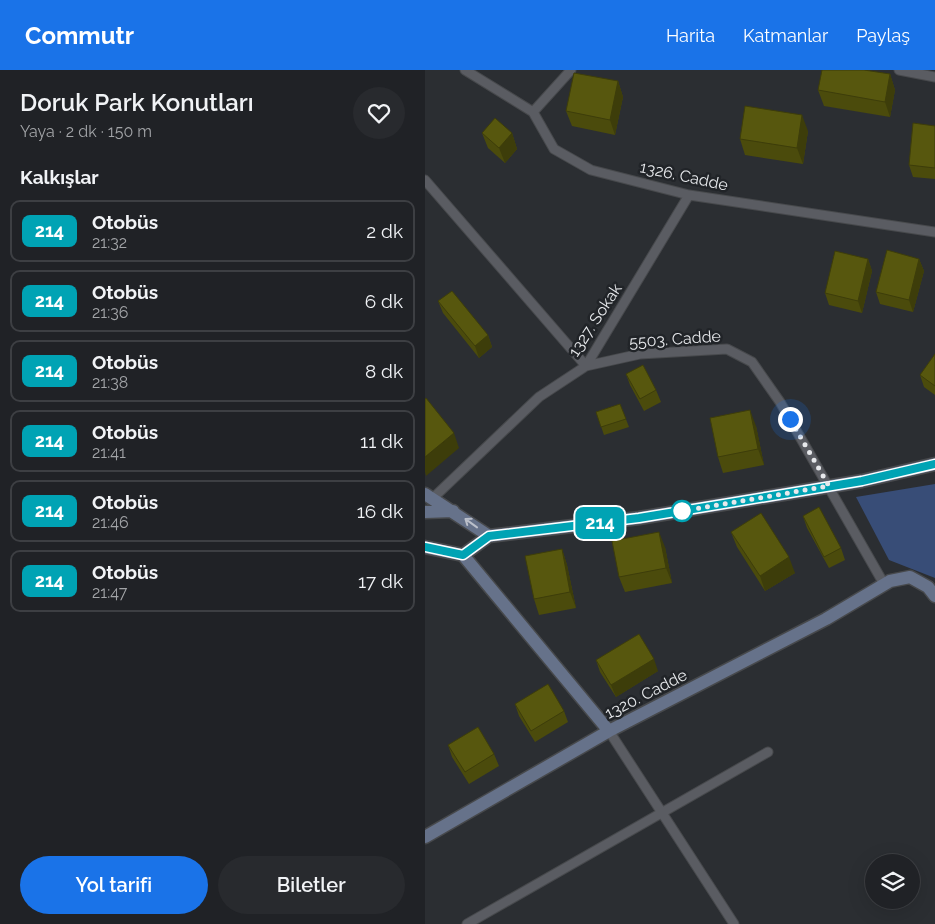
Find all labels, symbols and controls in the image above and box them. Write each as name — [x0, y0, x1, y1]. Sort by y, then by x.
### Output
text: Commutr — [25, 21, 134, 50]
text: Harita — [666, 25, 715, 46]
text: Katmanlar — [743, 25, 828, 46]
text: Paylaş — [856, 25, 910, 46]
button: heart — [353, 87, 405, 139]
text: Doruk Park Konutları — [20, 88, 253, 117]
text: Yaya · 2 dk · 150 m — [20, 122, 152, 141]
street label: 1326. Cadde — [638, 157, 730, 195]
text: Kalkışlar — [20, 166, 99, 188]
text: Otobüs — [92, 211, 158, 233]
text: 214 — [35, 220, 64, 241]
text: 2 dk — [366, 220, 403, 242]
text: 21:32 — [92, 233, 127, 252]
street label: 1327. Sokak — [564, 279, 626, 360]
text: Otobüs — [92, 281, 158, 303]
text: 214 — [35, 290, 64, 311]
text: 6 dk — [365, 290, 403, 312]
text: 21:36 — [92, 303, 128, 322]
street label: 5503. Cadde — [629, 326, 721, 352]
text: Otobüs — [92, 351, 158, 373]
text: 214 — [35, 360, 64, 381]
text: 8 dk — [365, 360, 403, 382]
text: 21:38 — [92, 373, 128, 392]
your location — [778, 407, 803, 432]
text: Otobüs — [92, 421, 158, 443]
text: 214 — [35, 430, 64, 451]
text: 11 dk — [360, 430, 403, 452]
text: 21:41 — [92, 443, 126, 462]
text: Otobüs — [92, 491, 158, 513]
text: 214 — [35, 500, 64, 521]
text: 16 dk — [357, 500, 403, 522]
unlabelled marker — [671, 500, 693, 522]
line badge: 214 — [571, 507, 629, 539]
text: 214 — [585, 512, 615, 533]
text: 21:46 — [92, 513, 129, 532]
one-way arrow — [465, 518, 478, 529]
text: Otobüs — [92, 561, 158, 583]
text: 214 — [35, 570, 64, 591]
text: 17 dk — [358, 570, 403, 592]
text: 21:47 — [92, 583, 127, 602]
street label: 1320. Cadde — [602, 665, 690, 723]
map controls — [865, 854, 920, 909]
button: layers — [865, 854, 920, 909]
button: Yol tarifi — [20, 856, 208, 914]
button: Biletler — [218, 856, 405, 914]

